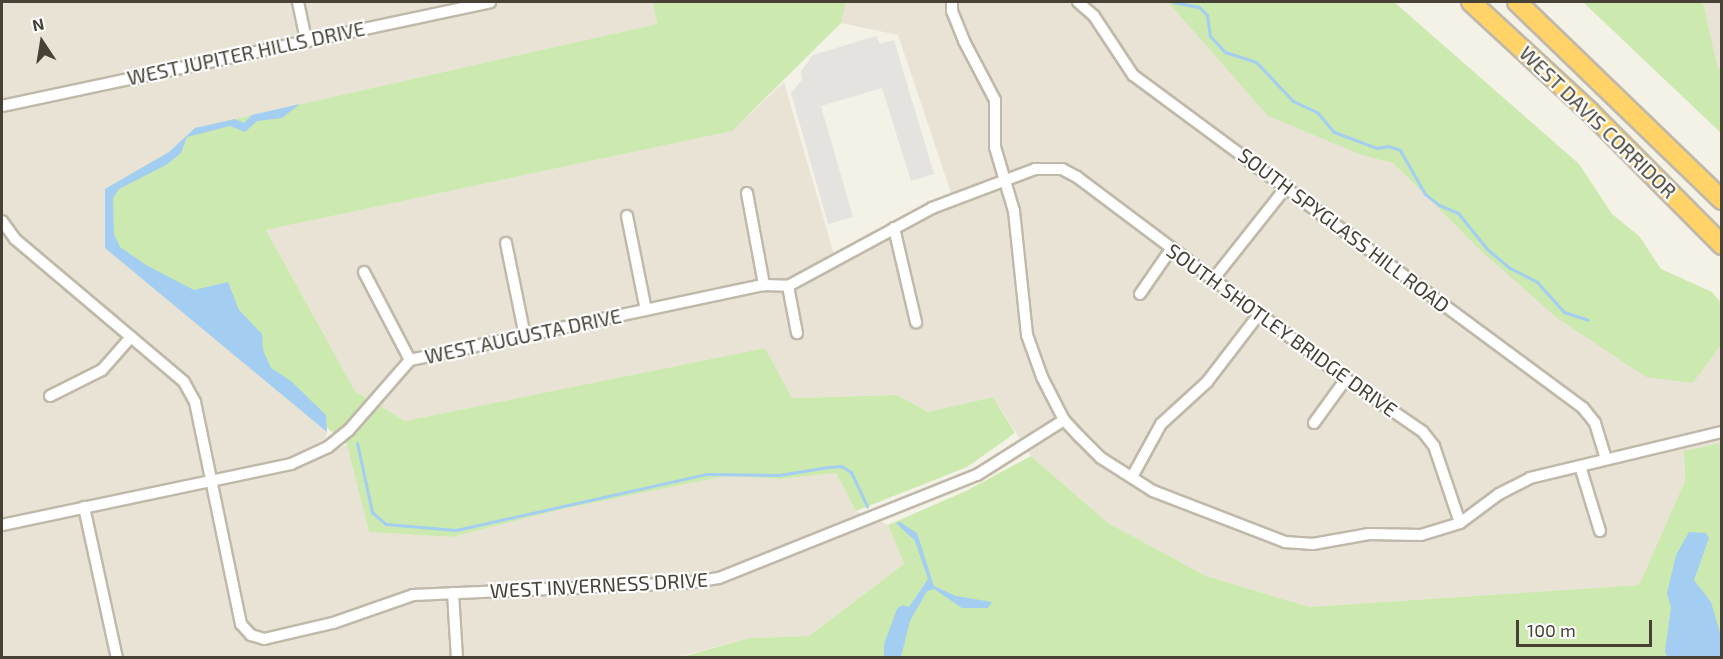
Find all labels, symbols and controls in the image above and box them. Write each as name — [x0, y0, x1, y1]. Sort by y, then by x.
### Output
north arrow — [12, 12, 72, 72]
text: N — [31, 13, 46, 34]
street label: WEST JUPITER HILLS DRIVE — [124, 16, 368, 90]
street label: WEST DAVIS CORRIDOR — [1514, 41, 1682, 203]
street label: SOUTH SPYGLASS HILL ROAD — [1234, 143, 1454, 317]
street label: SOUTH SHOTLEY BRIDGE DRIVE — [1162, 238, 1402, 422]
street label: WEST AUGUSTA DRIVE — [422, 303, 624, 369]
street label: WEST INVERNESS DRIVE — [489, 567, 709, 603]
scale bar — [1519, 608, 1656, 646]
text: 100 m — [1527, 619, 1576, 641]

